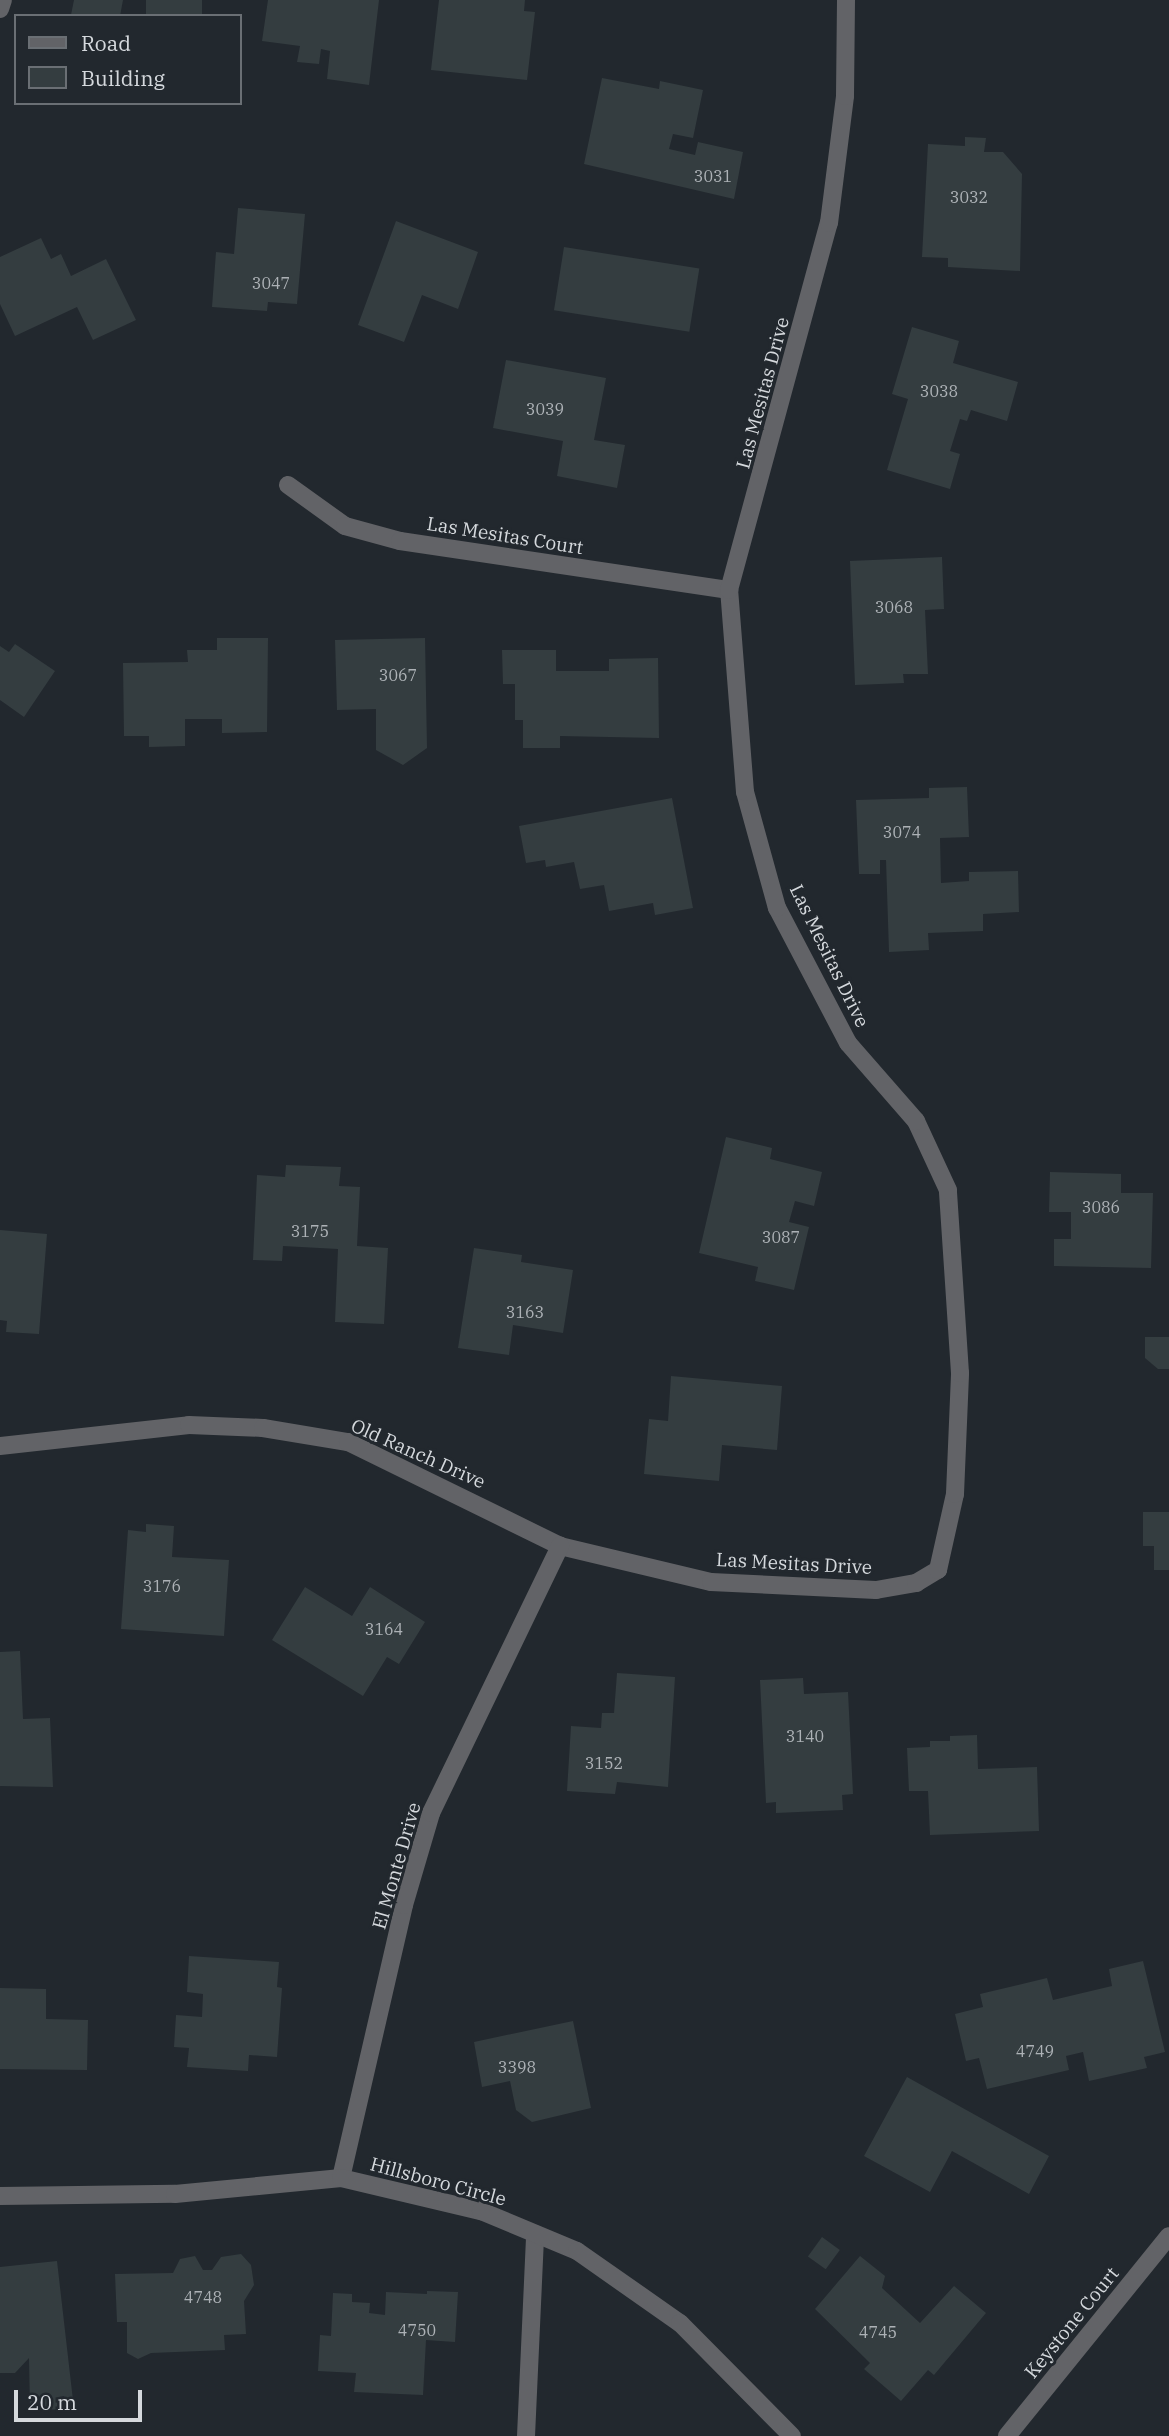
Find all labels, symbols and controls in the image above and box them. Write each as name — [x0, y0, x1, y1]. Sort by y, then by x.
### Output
legend — [14, 14, 242, 105]
text: Road — [81, 29, 131, 57]
text: Building — [81, 64, 165, 92]
house number: 3031 — [694, 166, 732, 186]
house number: 3032 — [950, 187, 988, 207]
house number: 3047 — [252, 273, 290, 293]
street label: Las Mesitas Drive — [732, 315, 794, 471]
house number: 3038 — [920, 381, 958, 401]
house number: 3039 — [526, 399, 564, 419]
street label: Las Mesitas Court — [425, 512, 585, 560]
house number: 3068 — [875, 597, 913, 617]
house number: 3067 — [379, 665, 417, 685]
house number: 3074 — [883, 822, 921, 842]
street label: Las Mesitas Drive — [785, 881, 873, 1031]
house number: 3086 — [1082, 1197, 1120, 1217]
house number: 3175 — [291, 1221, 329, 1241]
house number: 3087 — [762, 1227, 800, 1247]
house number: 3163 — [506, 1302, 544, 1322]
street label: Old Ranch Drive — [347, 1414, 489, 1494]
street label: Las Mesitas Drive — [715, 1549, 873, 1579]
house number: 3176 — [143, 1576, 181, 1596]
house number: 3164 — [365, 1619, 403, 1639]
house number: 3140 — [786, 1726, 824, 1746]
house number: 3152 — [585, 1753, 623, 1773]
street label: El Monte Drive — [368, 1800, 426, 1932]
house number: 4749 — [1016, 2041, 1054, 2061]
house number: 3398 — [498, 2057, 536, 2077]
street label: Hillsboro Circle — [368, 2153, 508, 2211]
street label: Keystone Court — [1020, 2263, 1124, 2383]
house number: 4748 — [184, 2287, 222, 2307]
house number: 4750 — [398, 2320, 436, 2340]
house number: 4745 — [859, 2322, 897, 2342]
scale bar — [18, 2376, 145, 2420]
text: 20 m — [27, 2388, 77, 2416]

